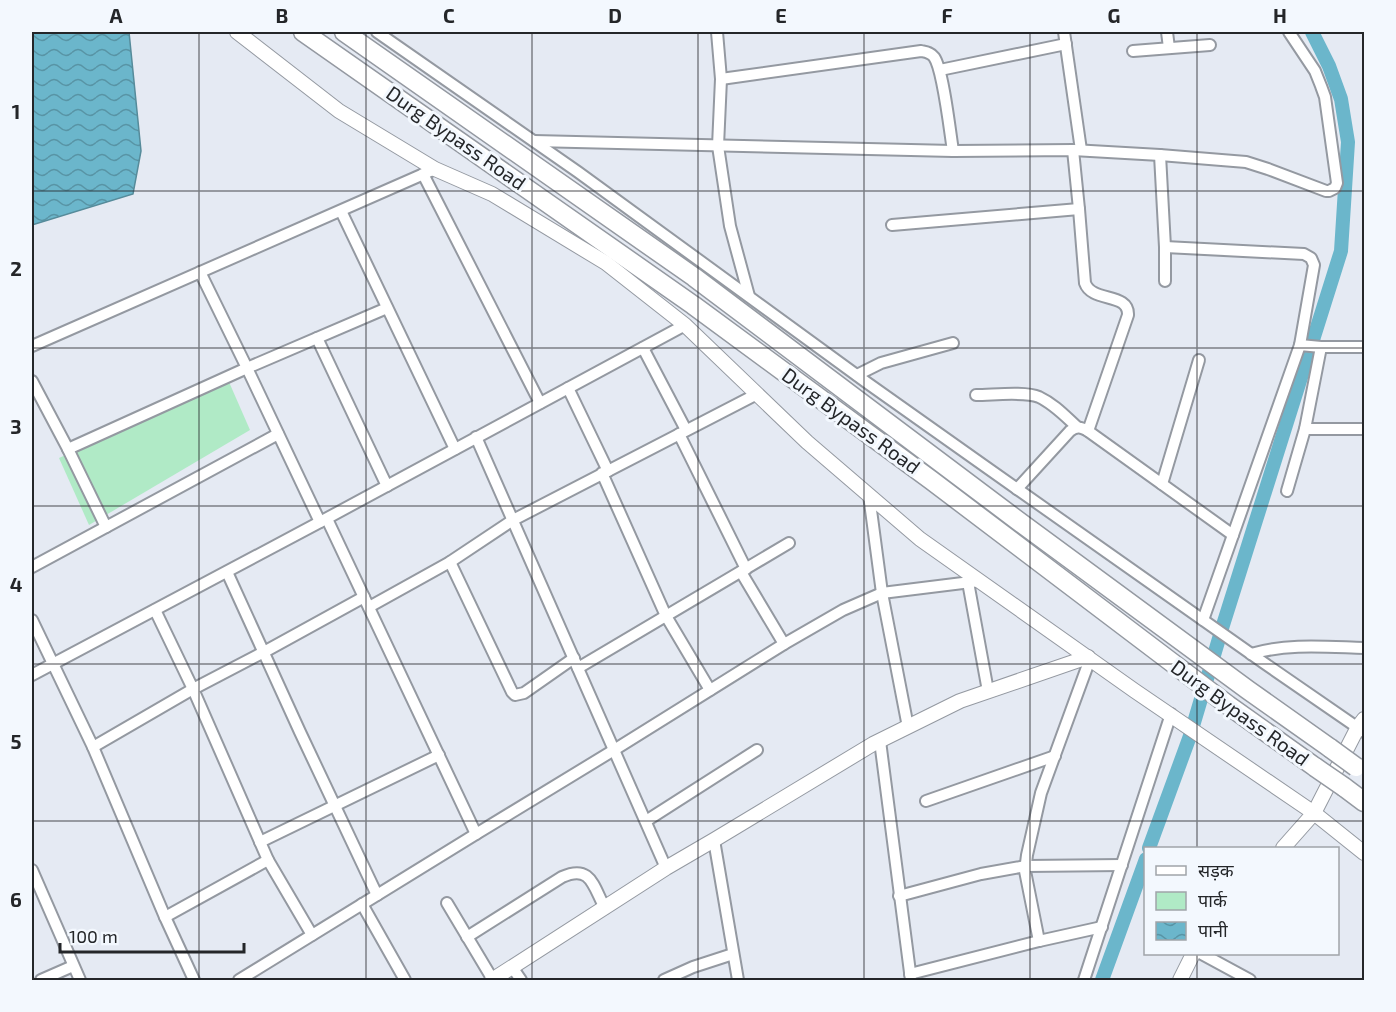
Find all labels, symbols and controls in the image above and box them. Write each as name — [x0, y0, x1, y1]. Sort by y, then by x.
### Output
text: A — [109, 3, 123, 27]
text: B — [276, 3, 288, 27]
text: C — [443, 3, 455, 27]
text: D — [608, 3, 622, 27]
text: E — [775, 3, 787, 27]
text: F — [941, 3, 953, 27]
text: G — [1108, 3, 1120, 27]
text: H — [1273, 3, 1287, 27]
street label: Durg Bypass Road — [382, 80, 531, 194]
text: 1 — [12, 99, 20, 123]
text: 2 — [10, 256, 22, 280]
street label: Durg Bypass Road — [778, 362, 925, 478]
text: 3 — [10, 414, 22, 438]
text: 4 — [10, 572, 23, 596]
street label: Durg Bypass Road — [1167, 654, 1314, 770]
text: 5 — [10, 729, 22, 753]
legend — [1144, 847, 1339, 955]
text: सड़क — [1198, 859, 1235, 881]
text: 6 — [10, 887, 22, 911]
text: पार्क — [1198, 889, 1228, 911]
scale bar — [60, 916, 244, 954]
text: पानी — [1198, 919, 1228, 941]
text: 100 m — [69, 925, 118, 947]

